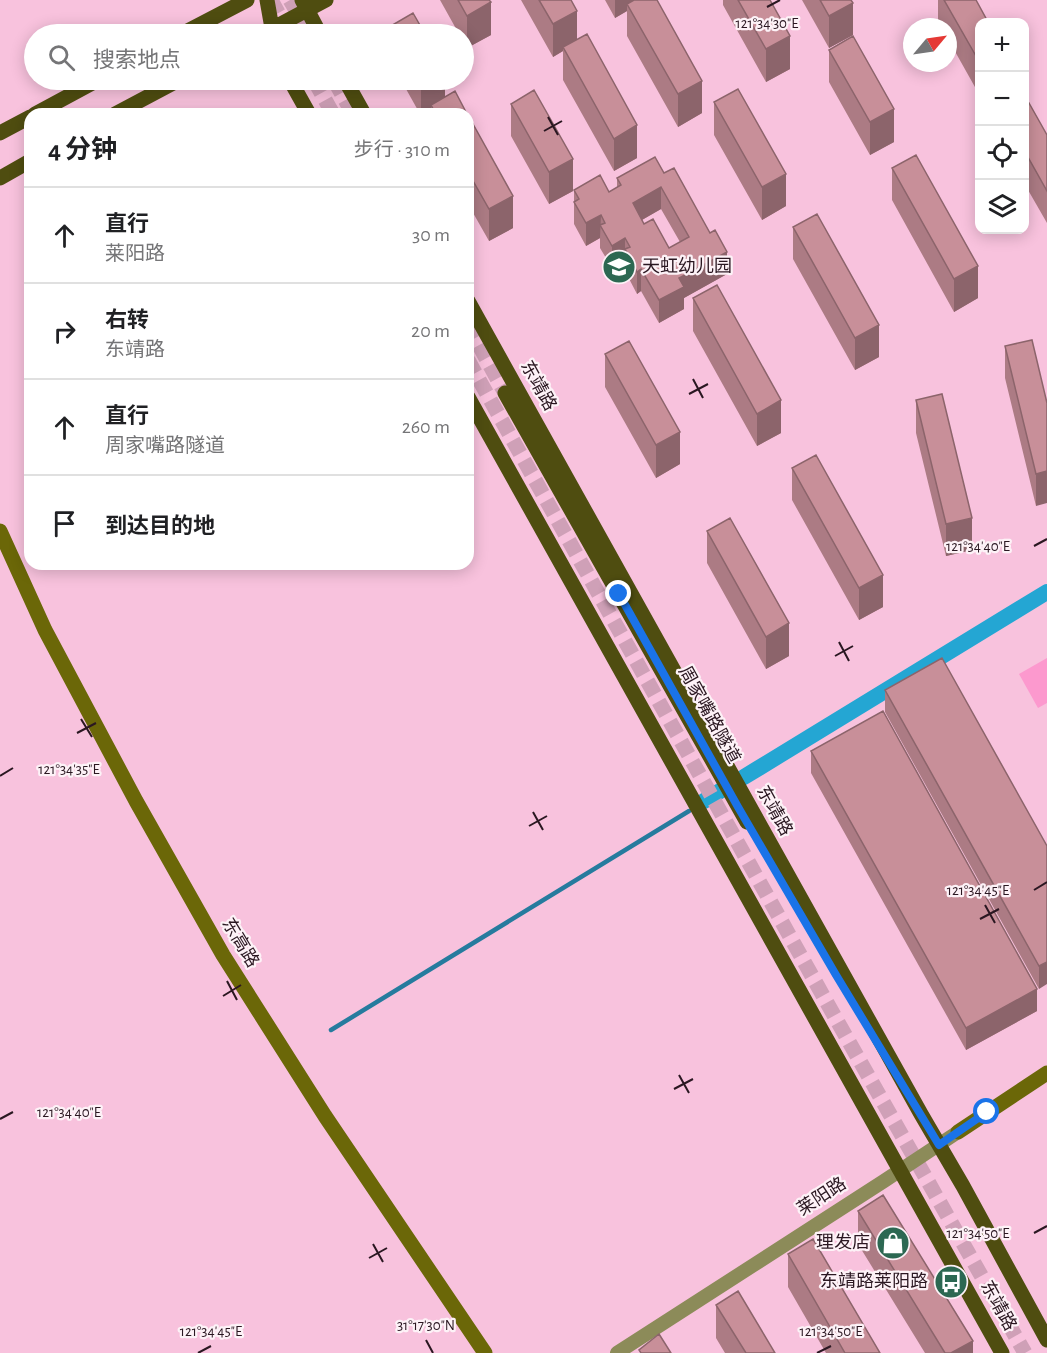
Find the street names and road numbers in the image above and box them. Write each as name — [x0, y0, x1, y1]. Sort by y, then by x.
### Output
street label: 东靖路 — [517, 357, 561, 414]
street label: 周家嘴路隧道 — [675, 662, 745, 767]
street label: 东靖路 — [753, 782, 797, 839]
street label: 东高路 — [218, 914, 263, 971]
street label: 莱阳路 — [793, 1173, 850, 1219]
street label: 东靖路 — [977, 1277, 1021, 1334]

